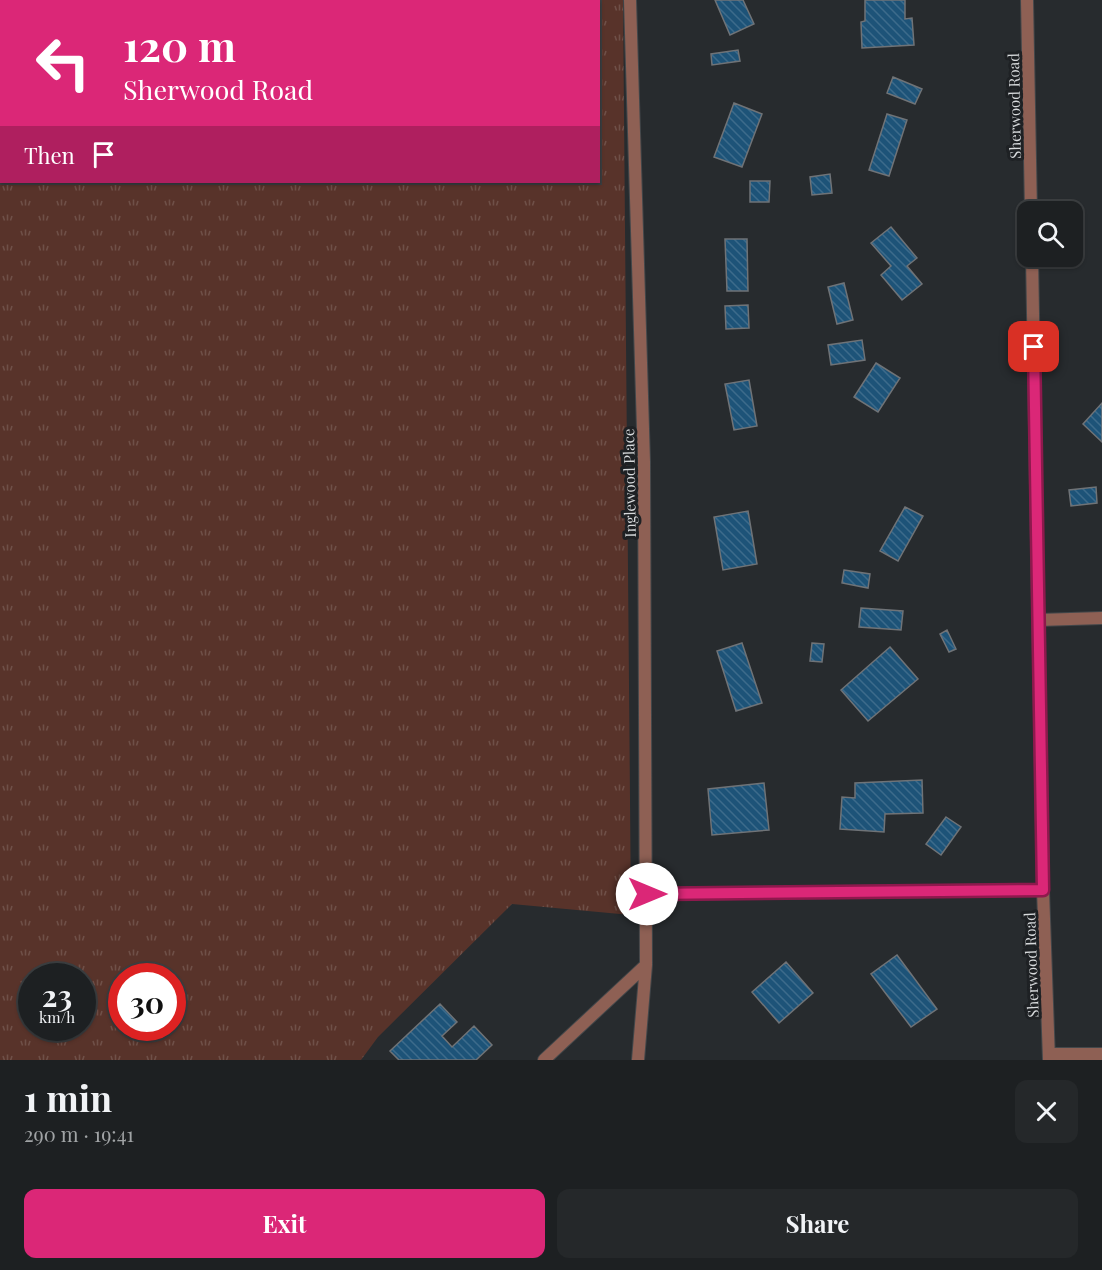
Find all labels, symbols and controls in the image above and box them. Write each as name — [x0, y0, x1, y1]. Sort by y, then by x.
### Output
text: 120 m — [123, 17, 236, 73]
icon: left — [24, 24, 102, 102]
street label: Sherwood Road — [1003, 53, 1025, 159]
text: Sherwood Road — [123, 71, 313, 107]
icon: arrive — [87, 138, 120, 171]
text: Then — [24, 140, 75, 170]
map controls — [1017, 201, 1083, 267]
button: search — [1017, 201, 1083, 267]
pin — [1008, 321, 1059, 372]
icon: arrive — [1017, 330, 1050, 363]
street label: Inglewood Place — [618, 428, 640, 538]
position arrow — [615, 862, 679, 926]
street label: Sherwood Road — [1019, 912, 1043, 1018]
speed limit sign: 30 — [108, 963, 186, 1041]
text: 23 — [42, 975, 72, 1015]
text: km/h — [39, 1007, 75, 1027]
text: 1 min — [24, 1073, 112, 1121]
button: close — [1015, 1080, 1078, 1143]
text: 290 m · 19:41 — [24, 1120, 134, 1147]
button: Exit — [24, 1189, 545, 1258]
button: Share — [557, 1189, 1078, 1258]

